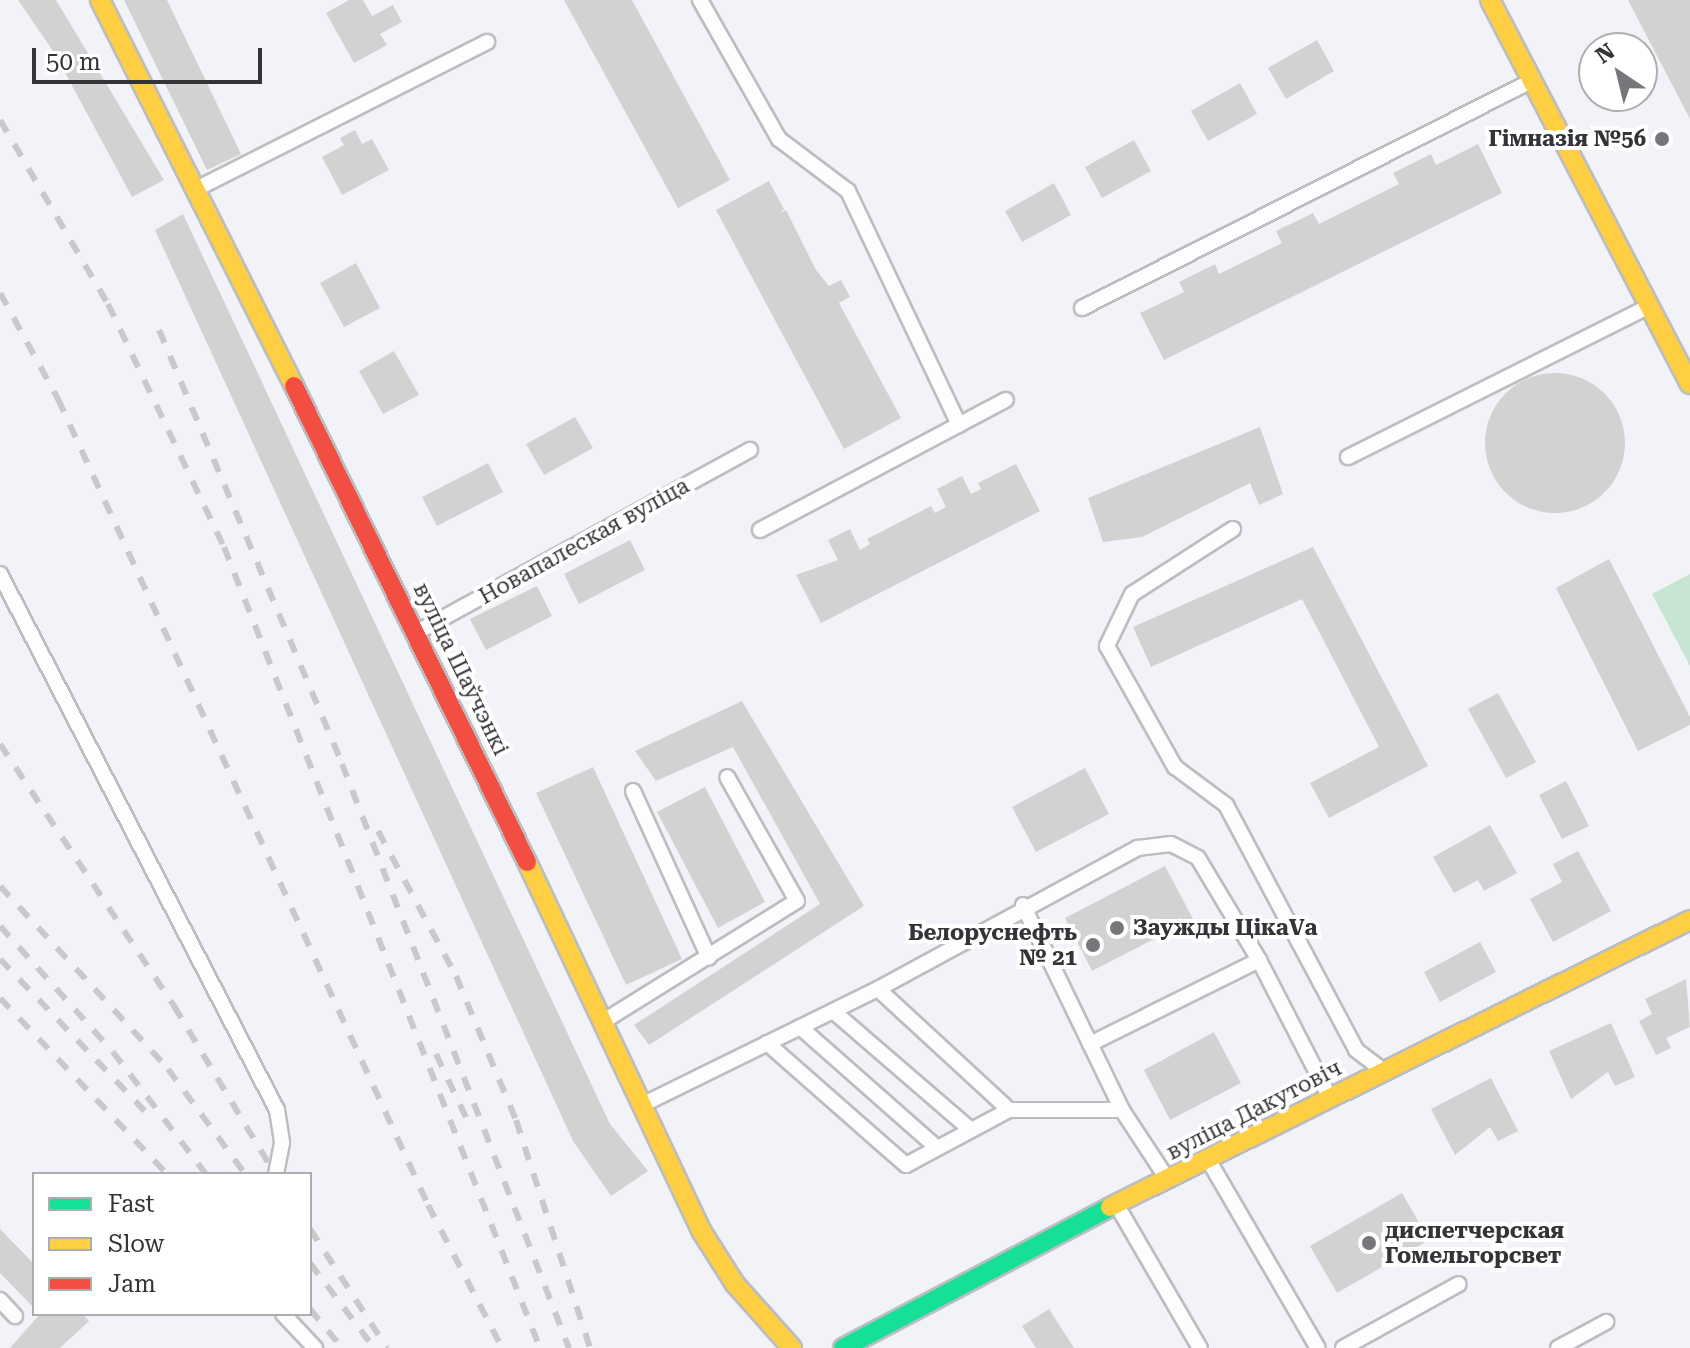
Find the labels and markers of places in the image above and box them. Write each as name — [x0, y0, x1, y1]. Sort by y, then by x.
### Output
place label: Гімназія №56 — [1489, 126, 1646, 152]
marker: Гімназія №56 — [1653, 130, 1671, 148]
place label: Заужды ЦікаVа — [1133, 915, 1317, 941]
place label: Белоруснефть № 21 — [908, 919, 1077, 970]
marker: Заужды ЦікаVа — [1108, 919, 1126, 937]
marker: Белоруснефть № 21 — [1084, 936, 1102, 954]
place label: диспетчерская Гомельгорсвет — [1385, 1217, 1564, 1268]
marker: диспетчерская Гомельгорсвет — [1360, 1234, 1378, 1252]

